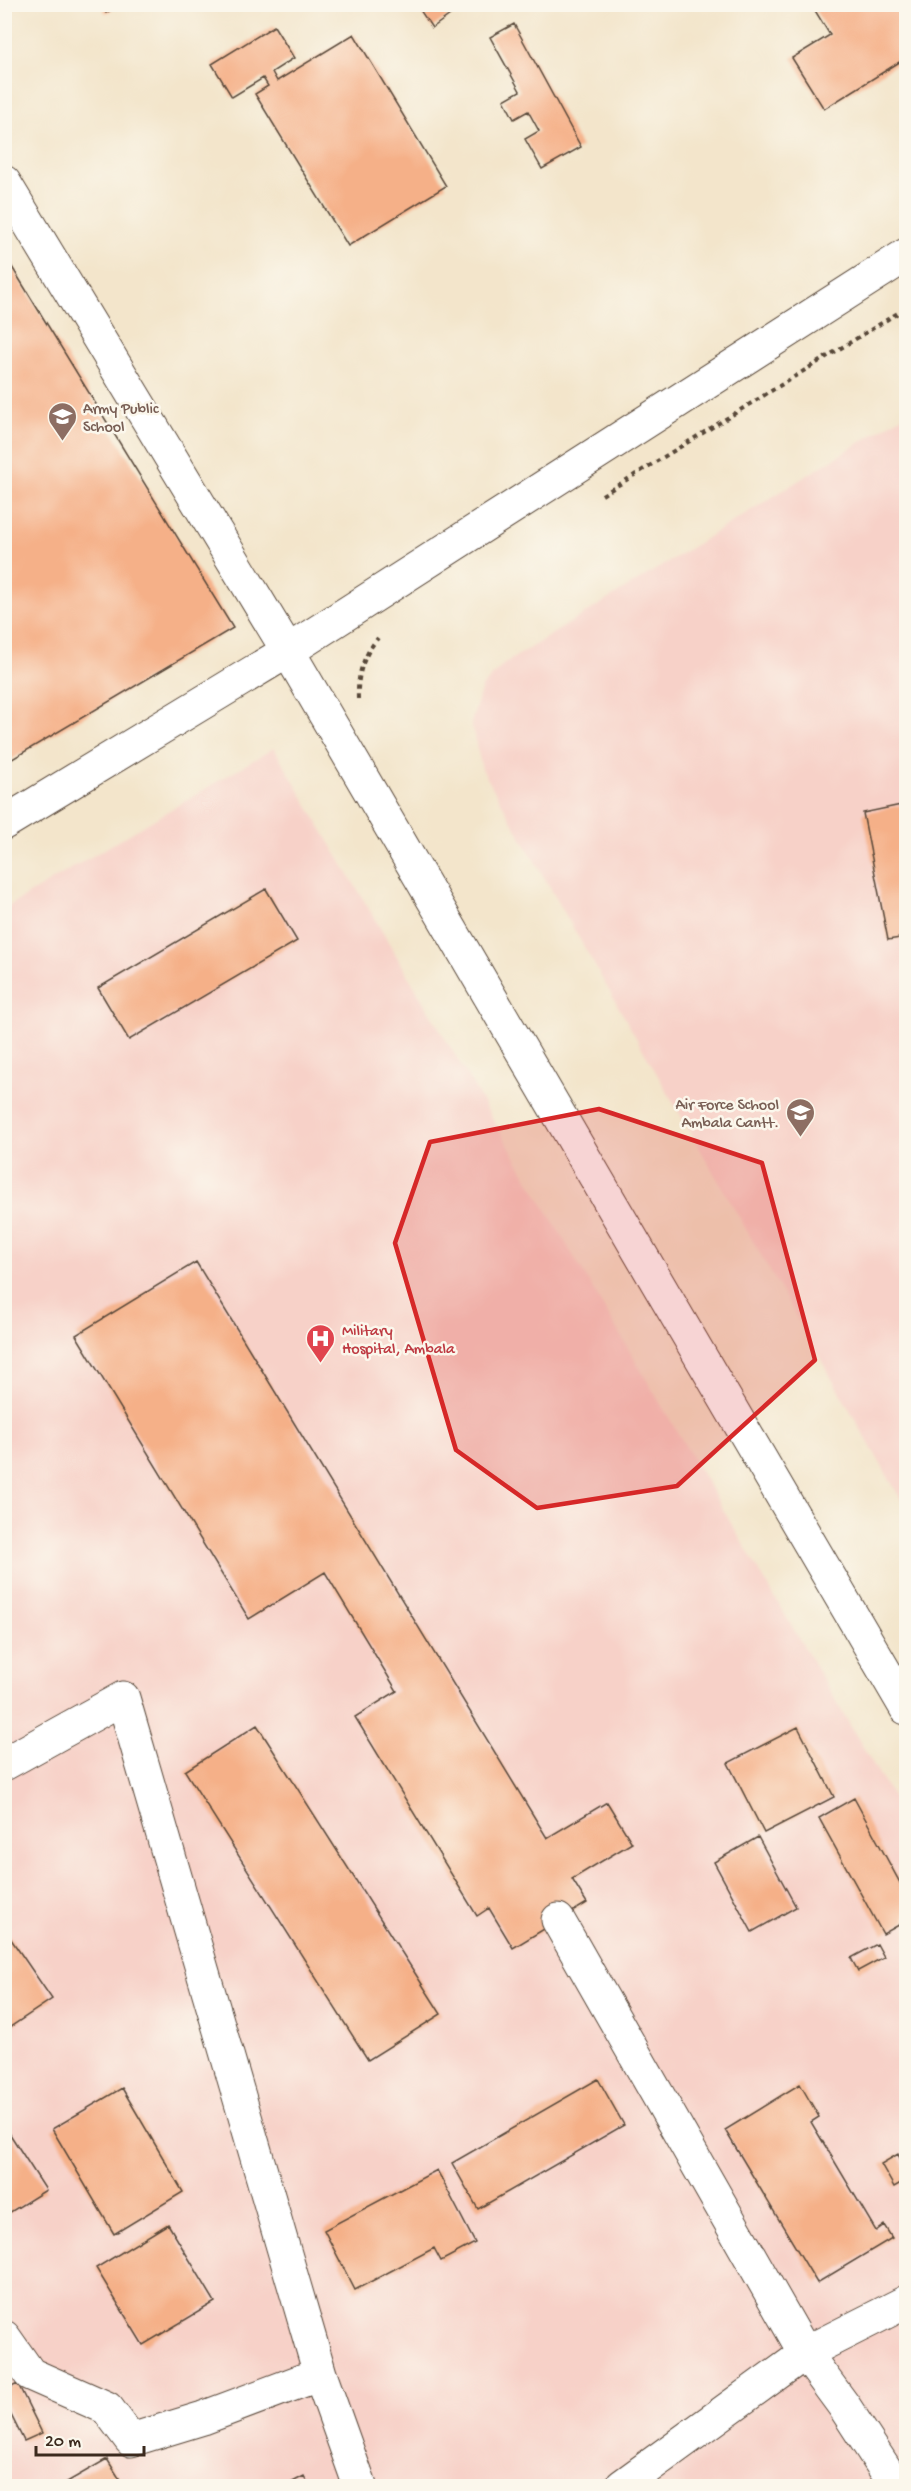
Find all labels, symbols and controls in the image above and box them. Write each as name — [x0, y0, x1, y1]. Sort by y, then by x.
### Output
school or university icon: Army Public School — [46, 400, 78, 442]
place label: Army Public School — [83, 401, 159, 438]
school or university icon: Air Force School Ambala Cantt. — [784, 1096, 816, 1138]
place label: Air Force School Ambala Cantt. — [675, 1097, 779, 1134]
hospital icon: Military Hospital, Ambala — [305, 1322, 337, 1364]
place label: Military Hospital, Ambala — [342, 1323, 456, 1360]
scale bar — [36, 2419, 144, 2457]
text: 20 m — [45, 2432, 81, 2453]

